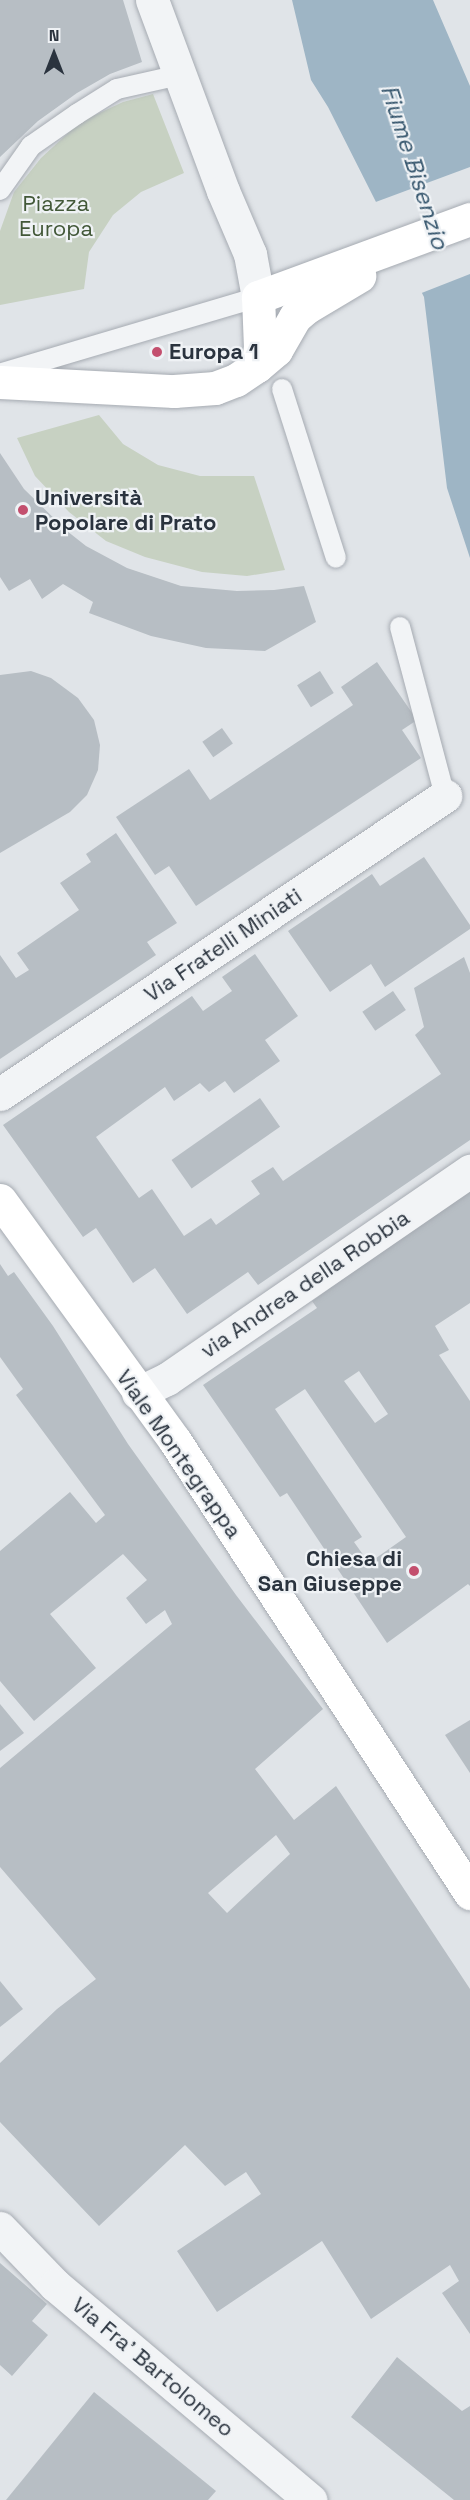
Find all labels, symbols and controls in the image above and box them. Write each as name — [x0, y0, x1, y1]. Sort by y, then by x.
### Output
north arrow — [24, 24, 84, 84]
text: N — [49, 25, 59, 46]
water label: Fiume Bisenzio — [375, 81, 455, 253]
park label: Piazza Europa — [19, 190, 93, 242]
place label: Europa 1 — [169, 339, 259, 365]
marker: Europa 1 — [150, 345, 164, 359]
place label: Università Popolare di Prato — [35, 484, 216, 536]
marker: Università Popolare di Prato — [16, 503, 30, 517]
street label: Via Fratelli Miniati — [139, 883, 307, 1007]
street label: via Andrea della Robbia — [195, 1204, 415, 1364]
street label: Viale Montegrappa — [111, 1365, 247, 1543]
place label: Chiesa di San Giuseppe — [258, 1545, 402, 1597]
marker: Chiesa di San Giuseppe — [407, 1564, 421, 1578]
street label: Via Fra' Bartolomeo — [67, 2291, 239, 2443]

